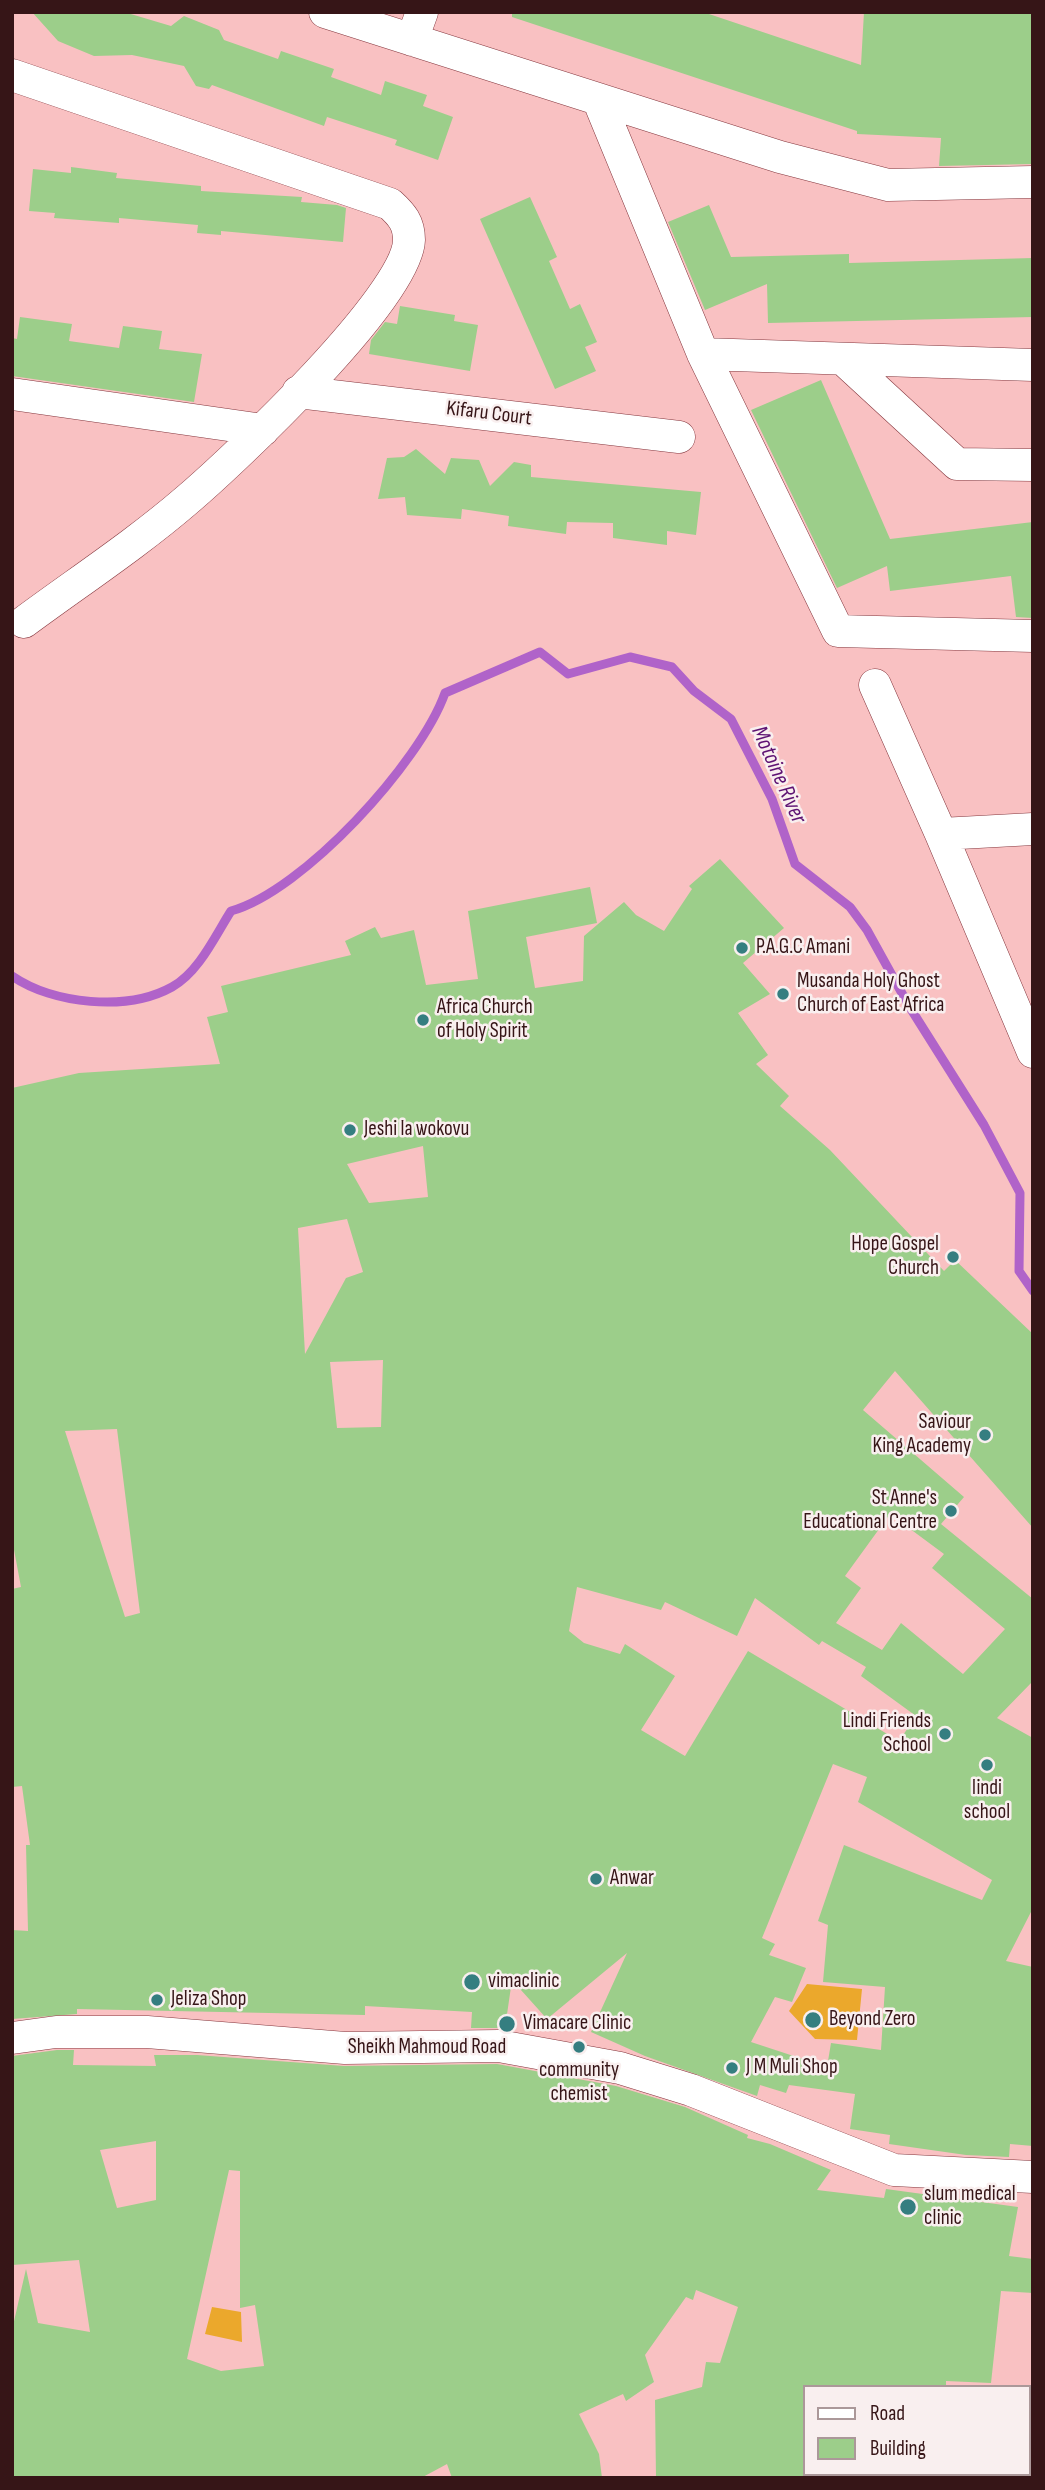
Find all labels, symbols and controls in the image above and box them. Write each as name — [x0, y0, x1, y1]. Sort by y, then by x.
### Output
street label: Kifaru Court — [445, 396, 533, 432]
water label: Motoine River — [744, 722, 812, 828]
place label: P.A.G.C Amani — [756, 935, 850, 961]
marker: P.A.G.C Amani — [734, 940, 750, 956]
place label: Musanda Holy Ghost Church of East Africa — [797, 969, 944, 1019]
marker: Musanda Holy Ghost Church of East Africa — [775, 986, 791, 1002]
place label: Africa Church of Holy Spirit — [437, 995, 533, 1045]
marker: Africa Church of Holy Spirit — [415, 1012, 431, 1028]
place label: Jeshi la wokovu — [364, 1117, 469, 1143]
marker: Jeshi la wokovu — [342, 1122, 358, 1138]
place label: Hope Gospel Church — [851, 1232, 939, 1282]
marker: Hope Gospel Church — [945, 1249, 961, 1265]
place label: Saviour King Academy — [873, 1410, 971, 1460]
marker: Saviour King Academy — [977, 1427, 993, 1443]
place label: St Anne's Educational Centre — [803, 1486, 937, 1536]
marker: St Anne's Educational Centre — [943, 1503, 959, 1519]
place label: Lindi Friends School — [843, 1709, 931, 1759]
marker: Lindi Friends School — [937, 1726, 953, 1742]
marker: lindi school — [979, 1757, 995, 1773]
place label: lindi school — [964, 1776, 1010, 1826]
place label: Anwar — [610, 1866, 654, 1892]
marker: Anwar — [588, 1871, 604, 1887]
place label: vimaclinic — [488, 1969, 560, 1995]
marker: vimaclinic — [462, 1972, 482, 1992]
place label: Jeliza Shop — [171, 1987, 246, 2013]
marker: Jeliza Shop — [149, 1992, 165, 2008]
place label: Beyond Zero — [829, 2007, 915, 2033]
marker: Beyond Zero — [803, 2010, 823, 2030]
place label: Vimacare Clinic — [523, 2011, 631, 2037]
marker: Vimacare Clinic — [497, 2014, 517, 2034]
street label: Sheikh Mahmoud Road — [348, 2035, 506, 2061]
marker: community chemist — [571, 2039, 587, 2055]
place label: J M Muli Shop — [746, 2055, 838, 2081]
place label: community chemist — [539, 2058, 619, 2108]
marker: J M Muli Shop — [724, 2060, 740, 2076]
place label: slum medical clinic — [924, 2182, 1016, 2232]
marker: slum medical clinic — [898, 2197, 918, 2217]
legend — [804, 2385, 1031, 2476]
text: Road — [870, 2401, 905, 2426]
text: Building — [870, 2436, 926, 2461]

